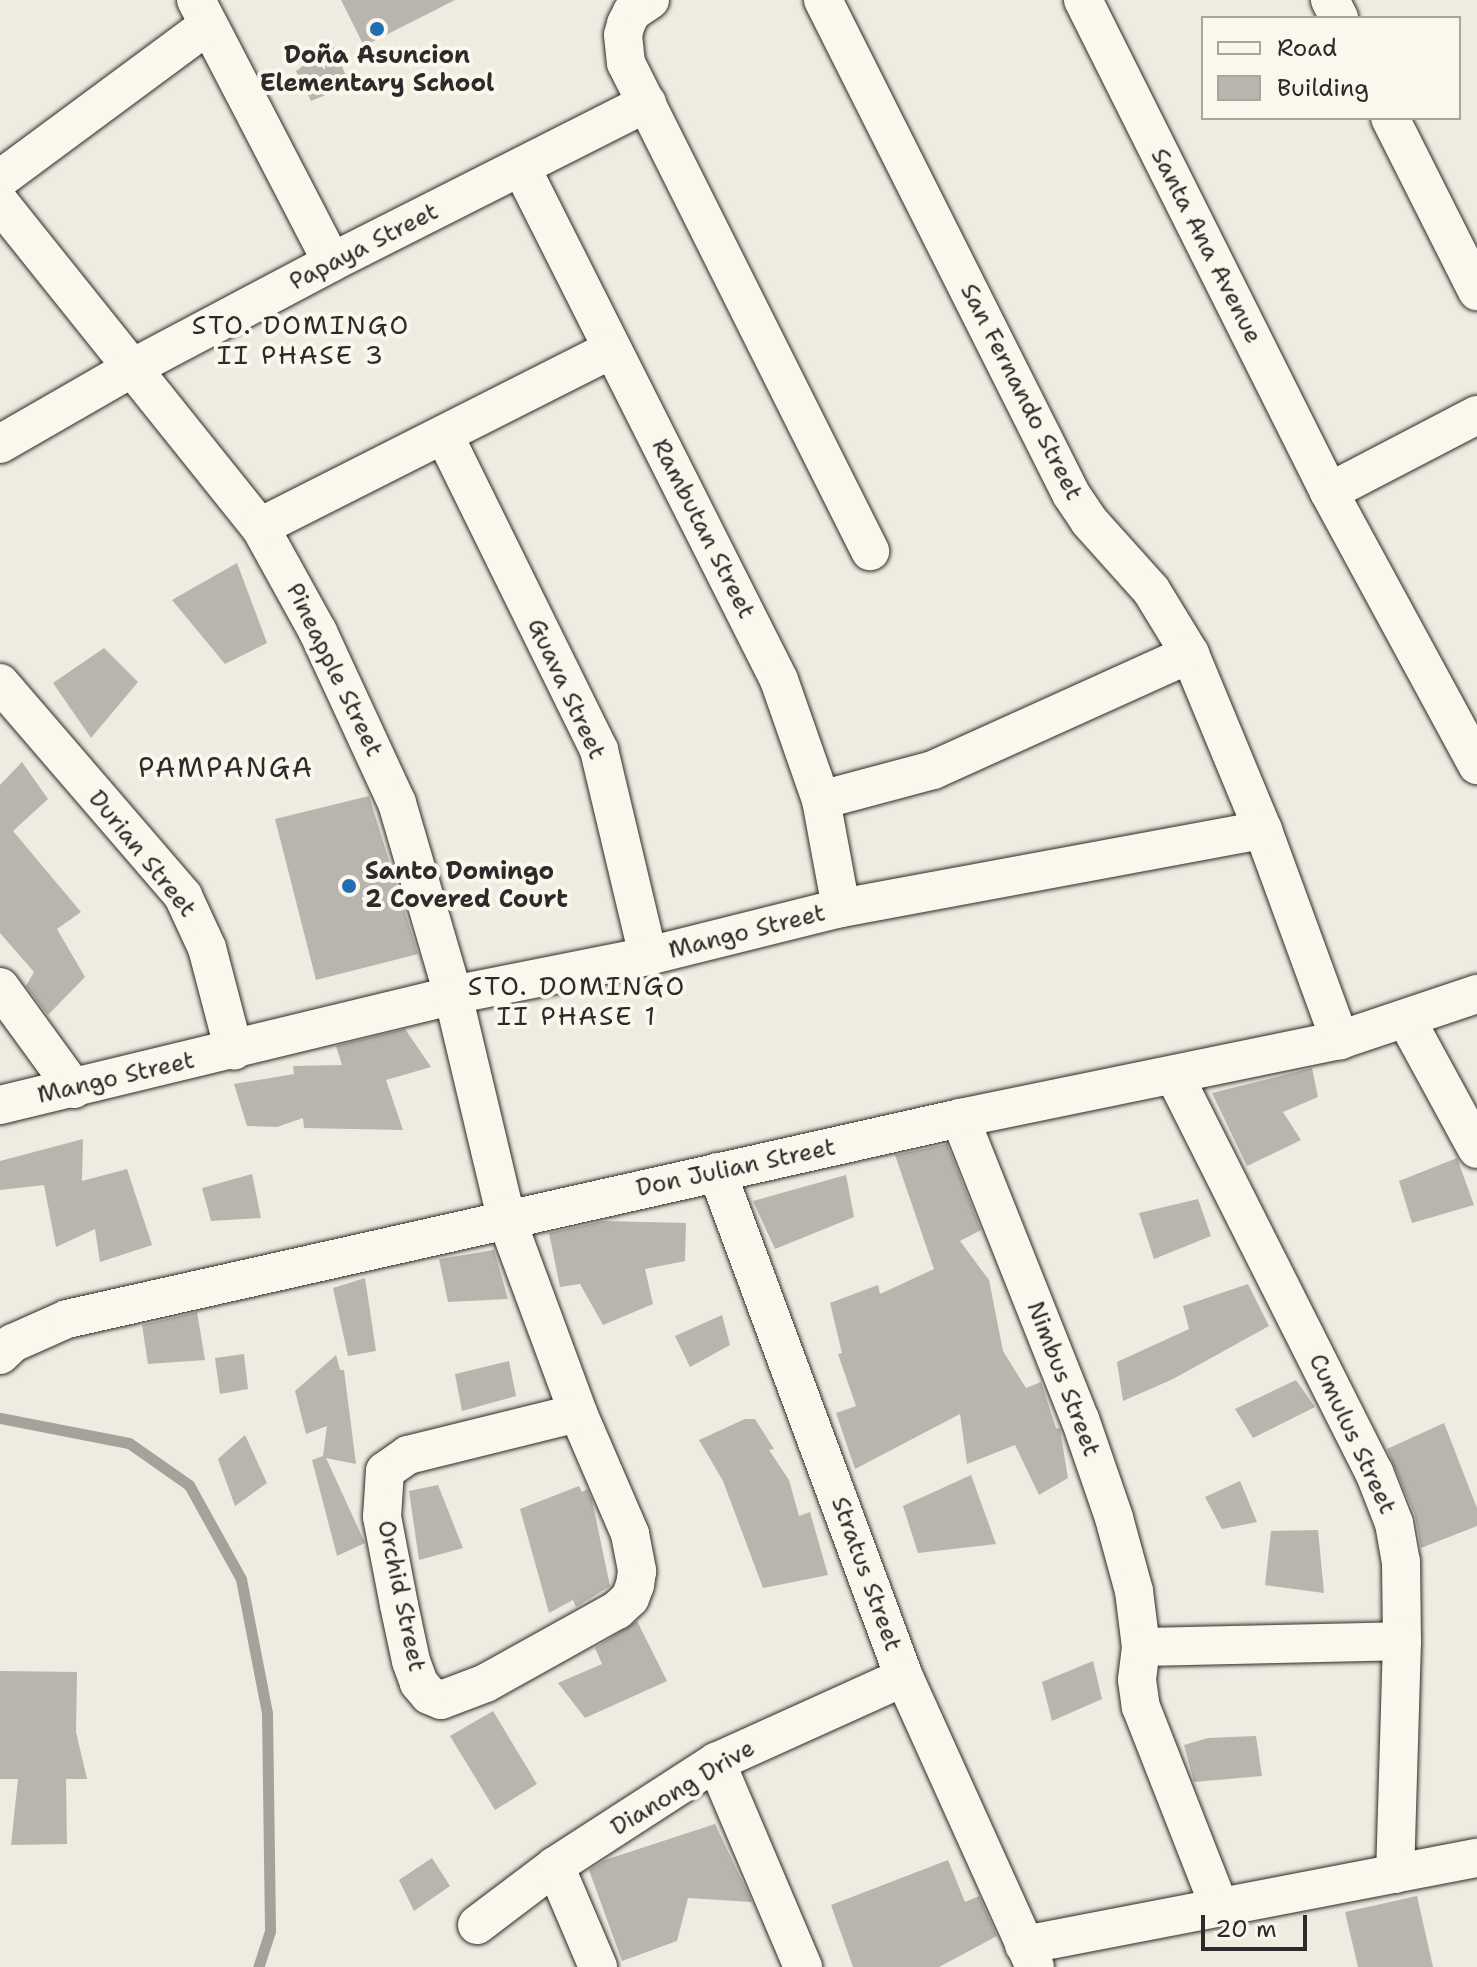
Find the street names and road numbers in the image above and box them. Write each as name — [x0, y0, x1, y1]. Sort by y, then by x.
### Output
street label: Santa Ana Avenue — [1144, 144, 1268, 348]
street label: Papaya Street — [285, 197, 443, 297]
street label: San Fernando Street — [954, 279, 1088, 505]
street label: Rambutan Street — [645, 434, 761, 624]
street label: Pineapple Street — [280, 579, 388, 761]
street label: Guava Street — [521, 614, 611, 764]
street label: Durian Street — [82, 785, 202, 923]
street label: Mango Street — [666, 899, 828, 965]
street label: Mango Street — [35, 1046, 197, 1110]
street label: Don Julian Street — [634, 1133, 838, 1203]
street label: Nimbus Street — [1020, 1297, 1106, 1461]
street label: Cumulus Street — [1302, 1349, 1402, 1519]
street label: Stratus Street — [825, 1493, 907, 1655]
street label: Orchid Street — [371, 1518, 431, 1674]
street label: Dianong Drive — [606, 1734, 760, 1842]

